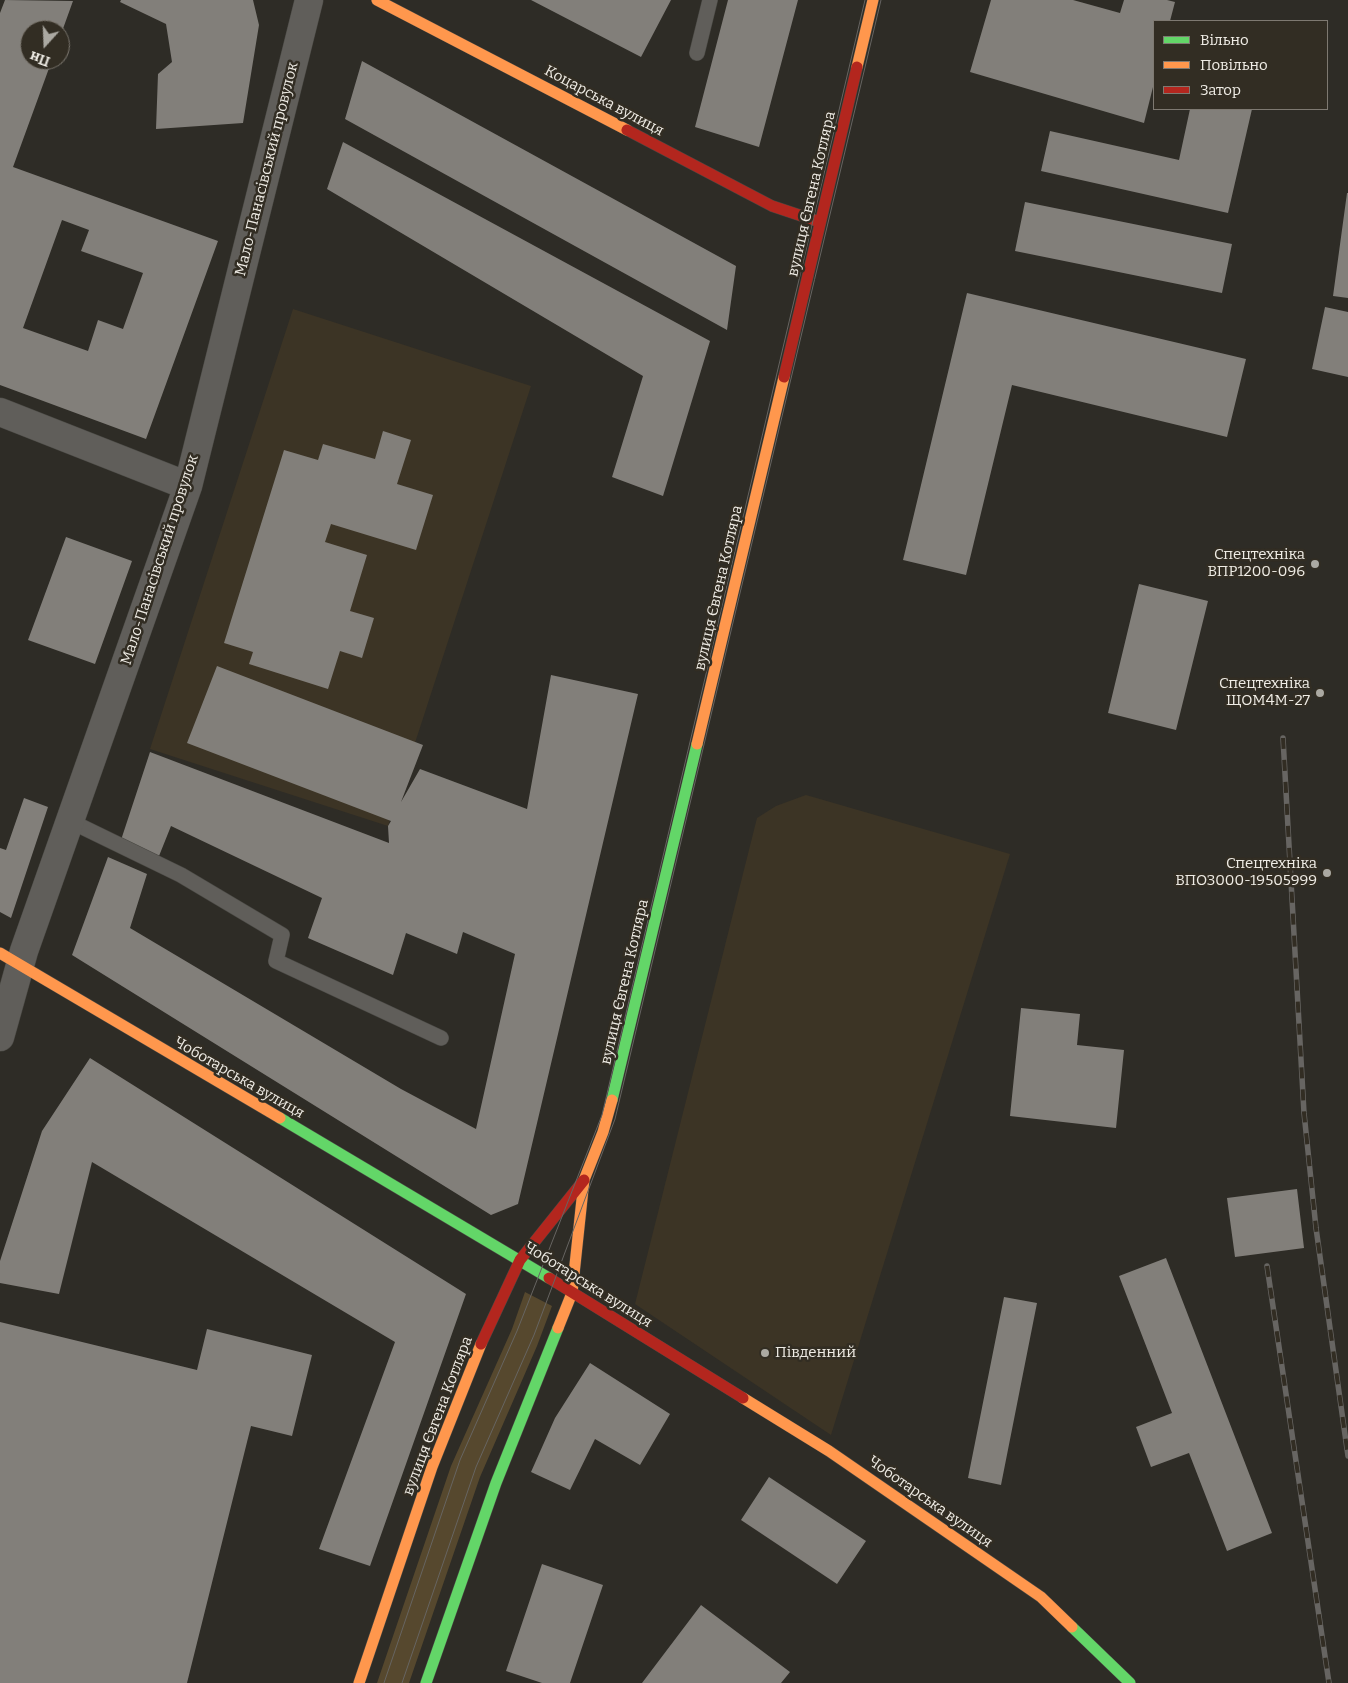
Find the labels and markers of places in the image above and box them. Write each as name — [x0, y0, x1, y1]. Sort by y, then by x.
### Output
place label: Спецтехніка ВПР1200-096 — [1208, 546, 1305, 581]
marker: Спецтехніка ВПР1200-096 — [1309, 558, 1321, 570]
place label: Спецтехніка ЩОМ4М-27 — [1219, 675, 1310, 710]
marker: Спецтехніка ЩОМ4М-27 — [1314, 687, 1326, 699]
place label: Спецтехніка ВПО3000-19505999 — [1175, 855, 1317, 890]
marker: Спецтехніка ВПО3000-19505999 — [1321, 867, 1333, 879]
place label: Південний — [775, 1344, 856, 1362]
marker: Південний — [759, 1347, 771, 1359]

